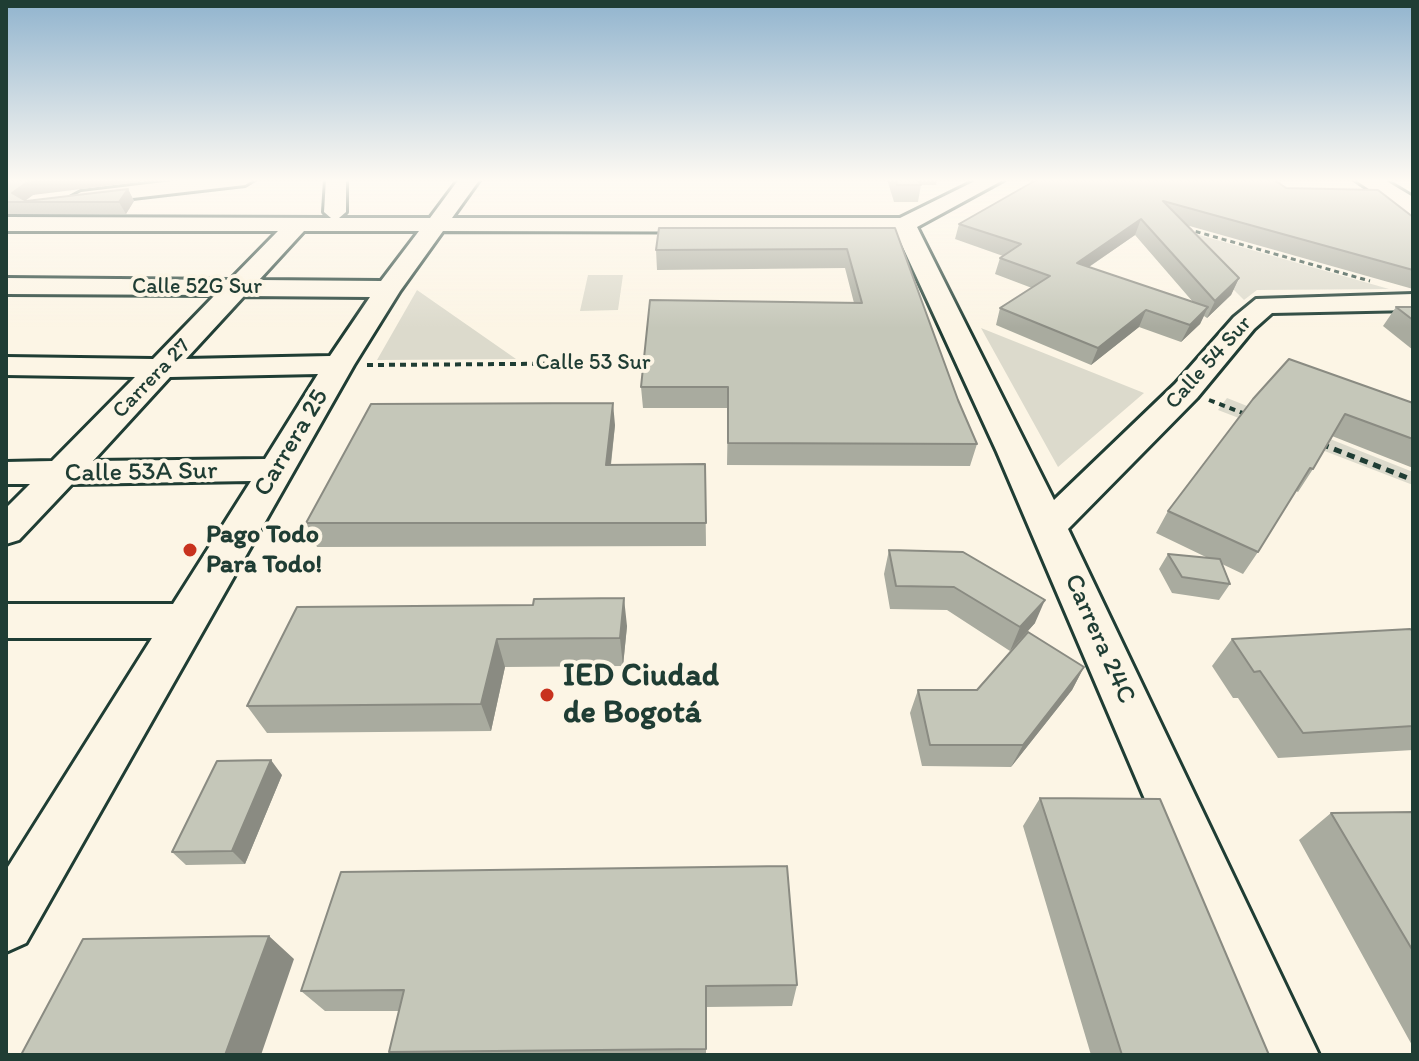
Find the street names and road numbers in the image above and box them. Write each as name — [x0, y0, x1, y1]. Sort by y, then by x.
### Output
street label: Calle 52G Sur — [132, 274, 262, 300]
street label: Calle 54 Sur — [1160, 311, 1258, 415]
street label: Carrera 27 — [108, 334, 196, 424]
street label: Calle 53 Sur — [535, 350, 651, 376]
street label: Carrera 25 — [248, 384, 336, 502]
street label: Calle 53A Sur — [64, 456, 218, 490]
street label: Carrera 24C — [1057, 569, 1141, 709]

